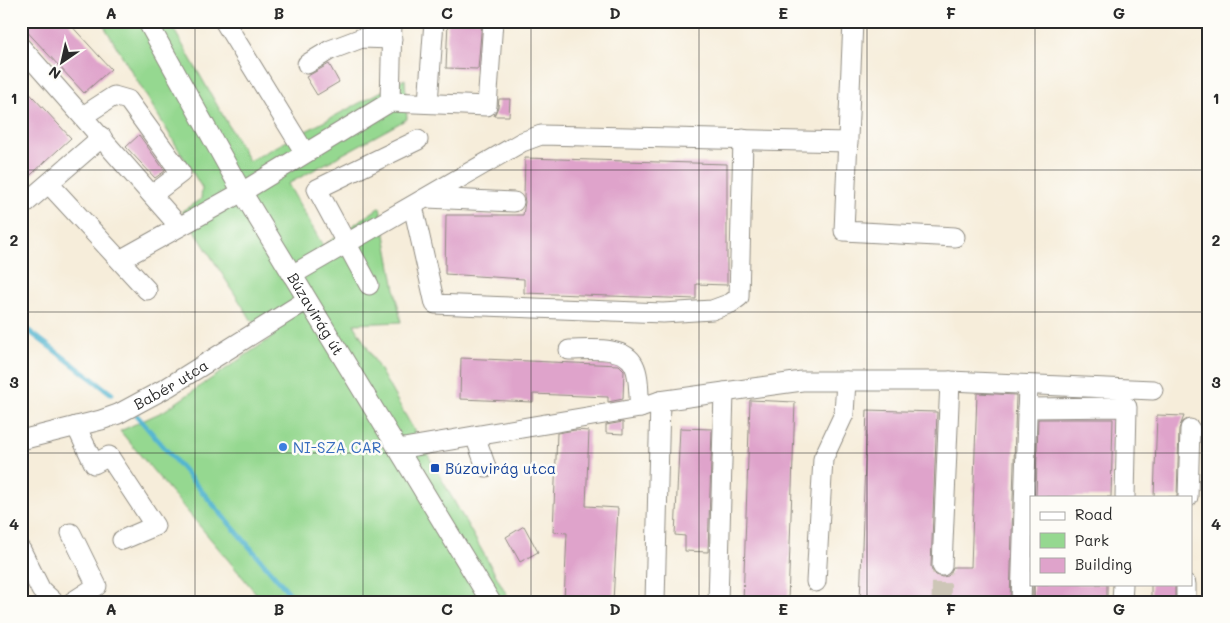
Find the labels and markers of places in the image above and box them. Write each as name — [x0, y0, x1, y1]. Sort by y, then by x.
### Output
place label: NI-SZA CAR — [293, 437, 381, 457]
marker: NI-SZA CAR — [277, 441, 289, 453]
place label: Búzavirág utca — [445, 458, 556, 478]
marker: Búzavirág utca — [429, 462, 441, 474]

